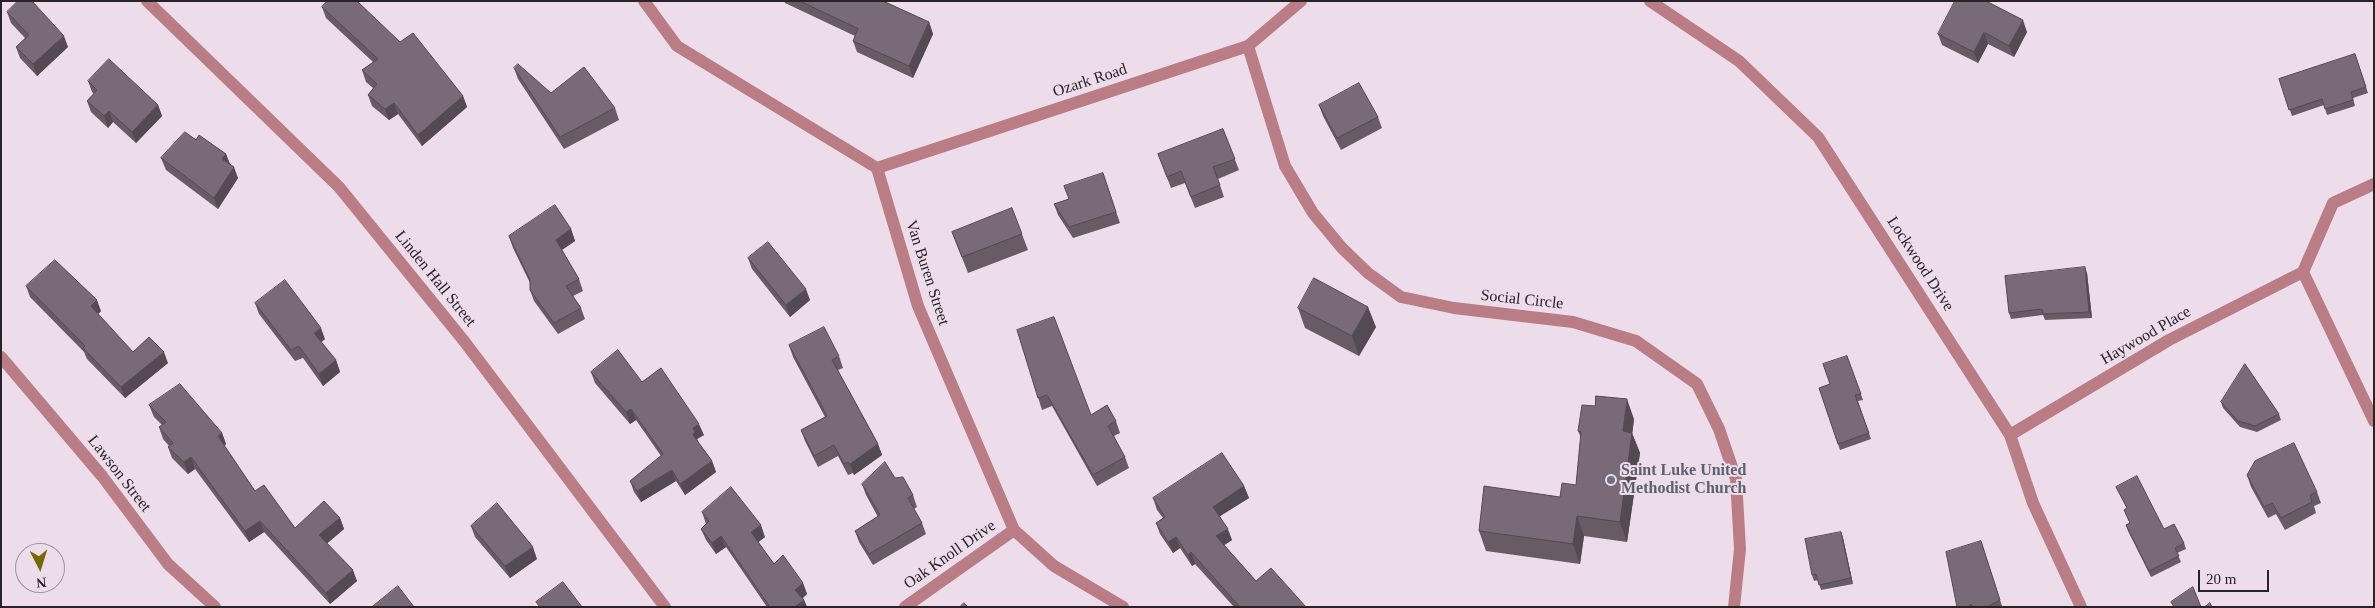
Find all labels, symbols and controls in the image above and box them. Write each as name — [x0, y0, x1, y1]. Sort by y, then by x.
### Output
street label: Ozark Road — [1050, 60, 1130, 102]
street label: Lockwood Drive — [1882, 213, 1958, 315]
street label: Van Buren Street — [901, 218, 953, 328]
street label: Linden Hall Street — [390, 227, 480, 331]
street label: Social Circle — [1480, 286, 1564, 314]
street label: Haywood Place — [2098, 302, 2194, 370]
street label: Lawson Street — [83, 432, 155, 516]
place label: Saint Luke United Methodist Church — [1621, 461, 1746, 499]
marker: Saint Luke United Methodist Church — [1605, 474, 1617, 486]
street label: Oak Knoll Drive — [900, 516, 1000, 594]
north arrow — [15, 543, 65, 593]
scale bar — [2200, 560, 2271, 592]
text: 20 m — [2206, 571, 2236, 587]
text: N — [36, 575, 47, 590]

